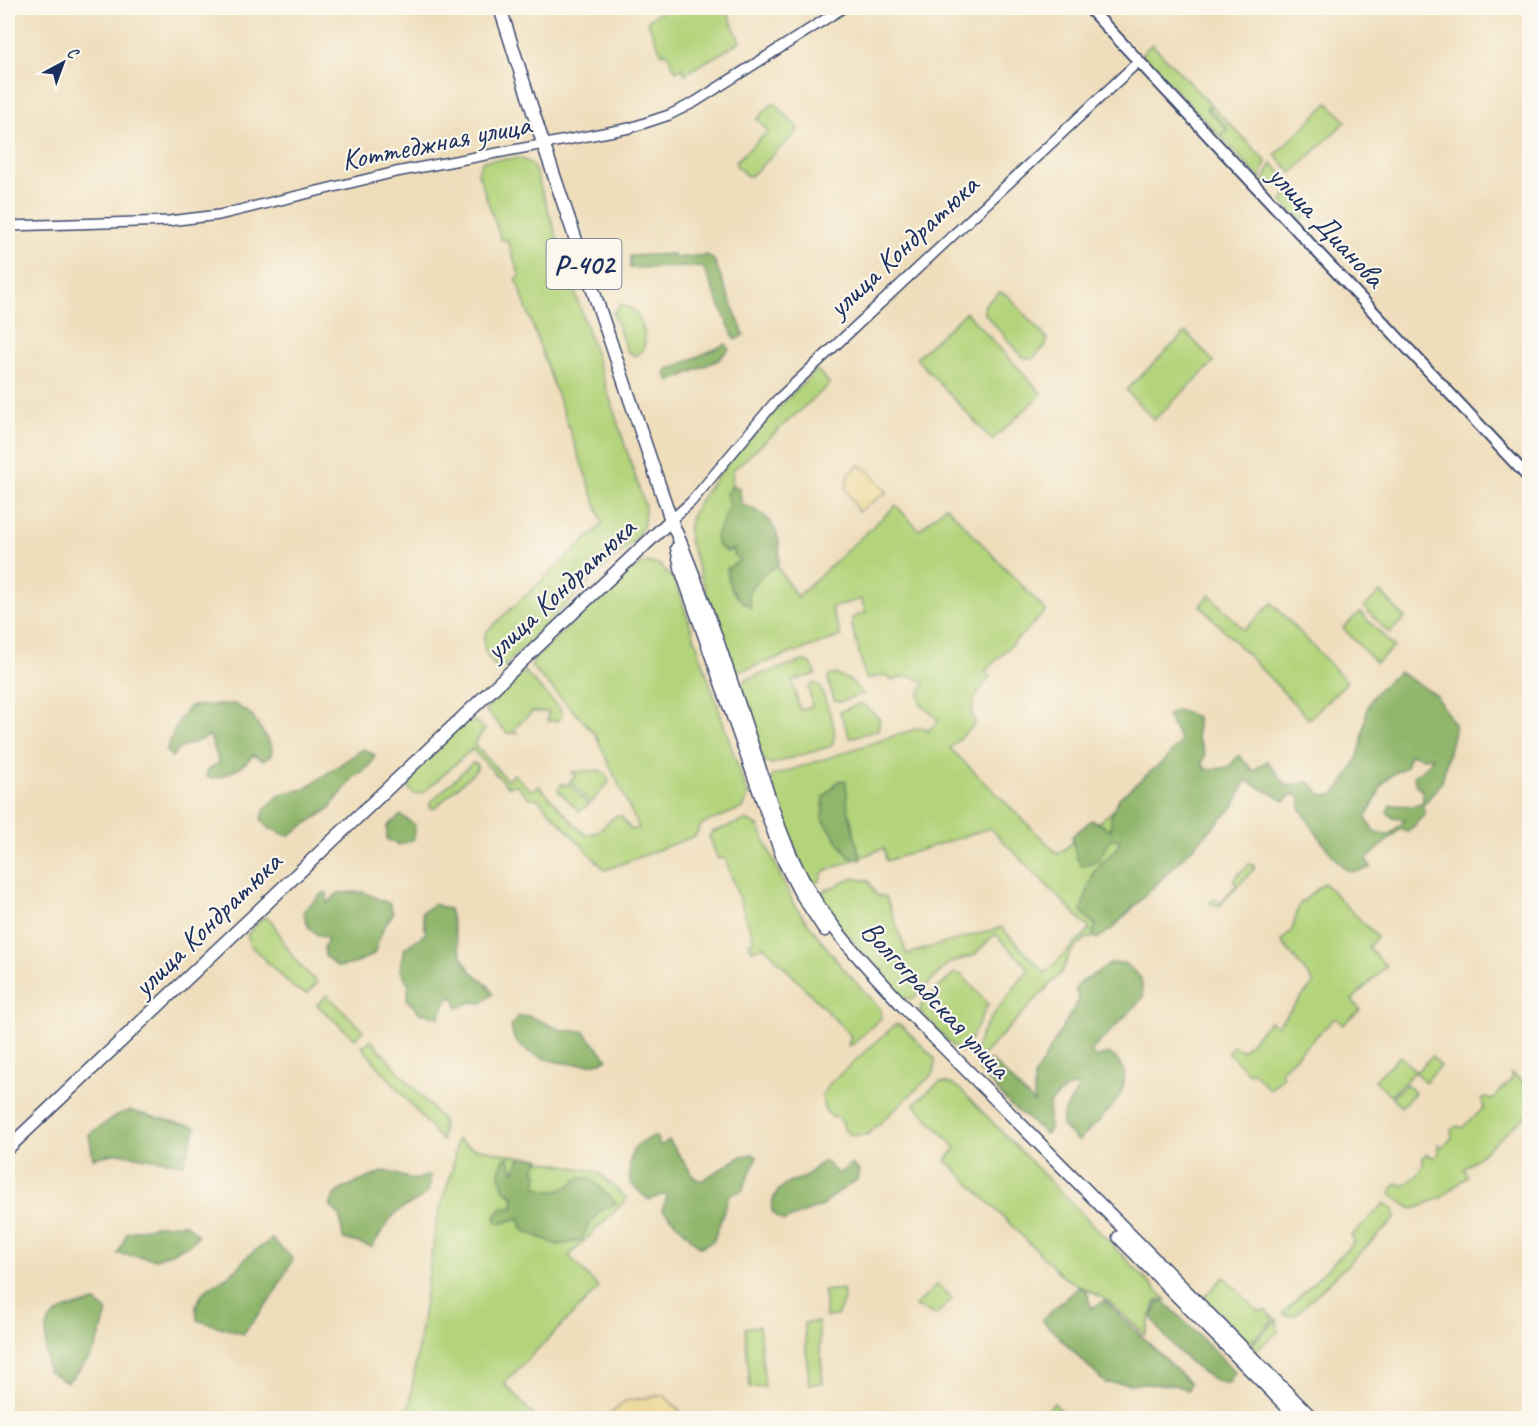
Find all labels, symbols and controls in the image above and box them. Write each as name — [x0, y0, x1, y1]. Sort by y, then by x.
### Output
north arrow — [33, 33, 93, 93]
text: С — [63, 42, 83, 64]
street label: Коттеджная улица — [338, 105, 536, 179]
street label: улица Дианова — [1259, 155, 1395, 297]
street label: улица Кондратюка — [818, 165, 988, 327]
road number: Р-402 — [546, 239, 622, 289]
street label: улица Кондратюка — [475, 508, 645, 670]
street label: улица Кондратюка — [123, 842, 291, 1006]
street label: Волгоградская улица — [853, 912, 1020, 1088]

